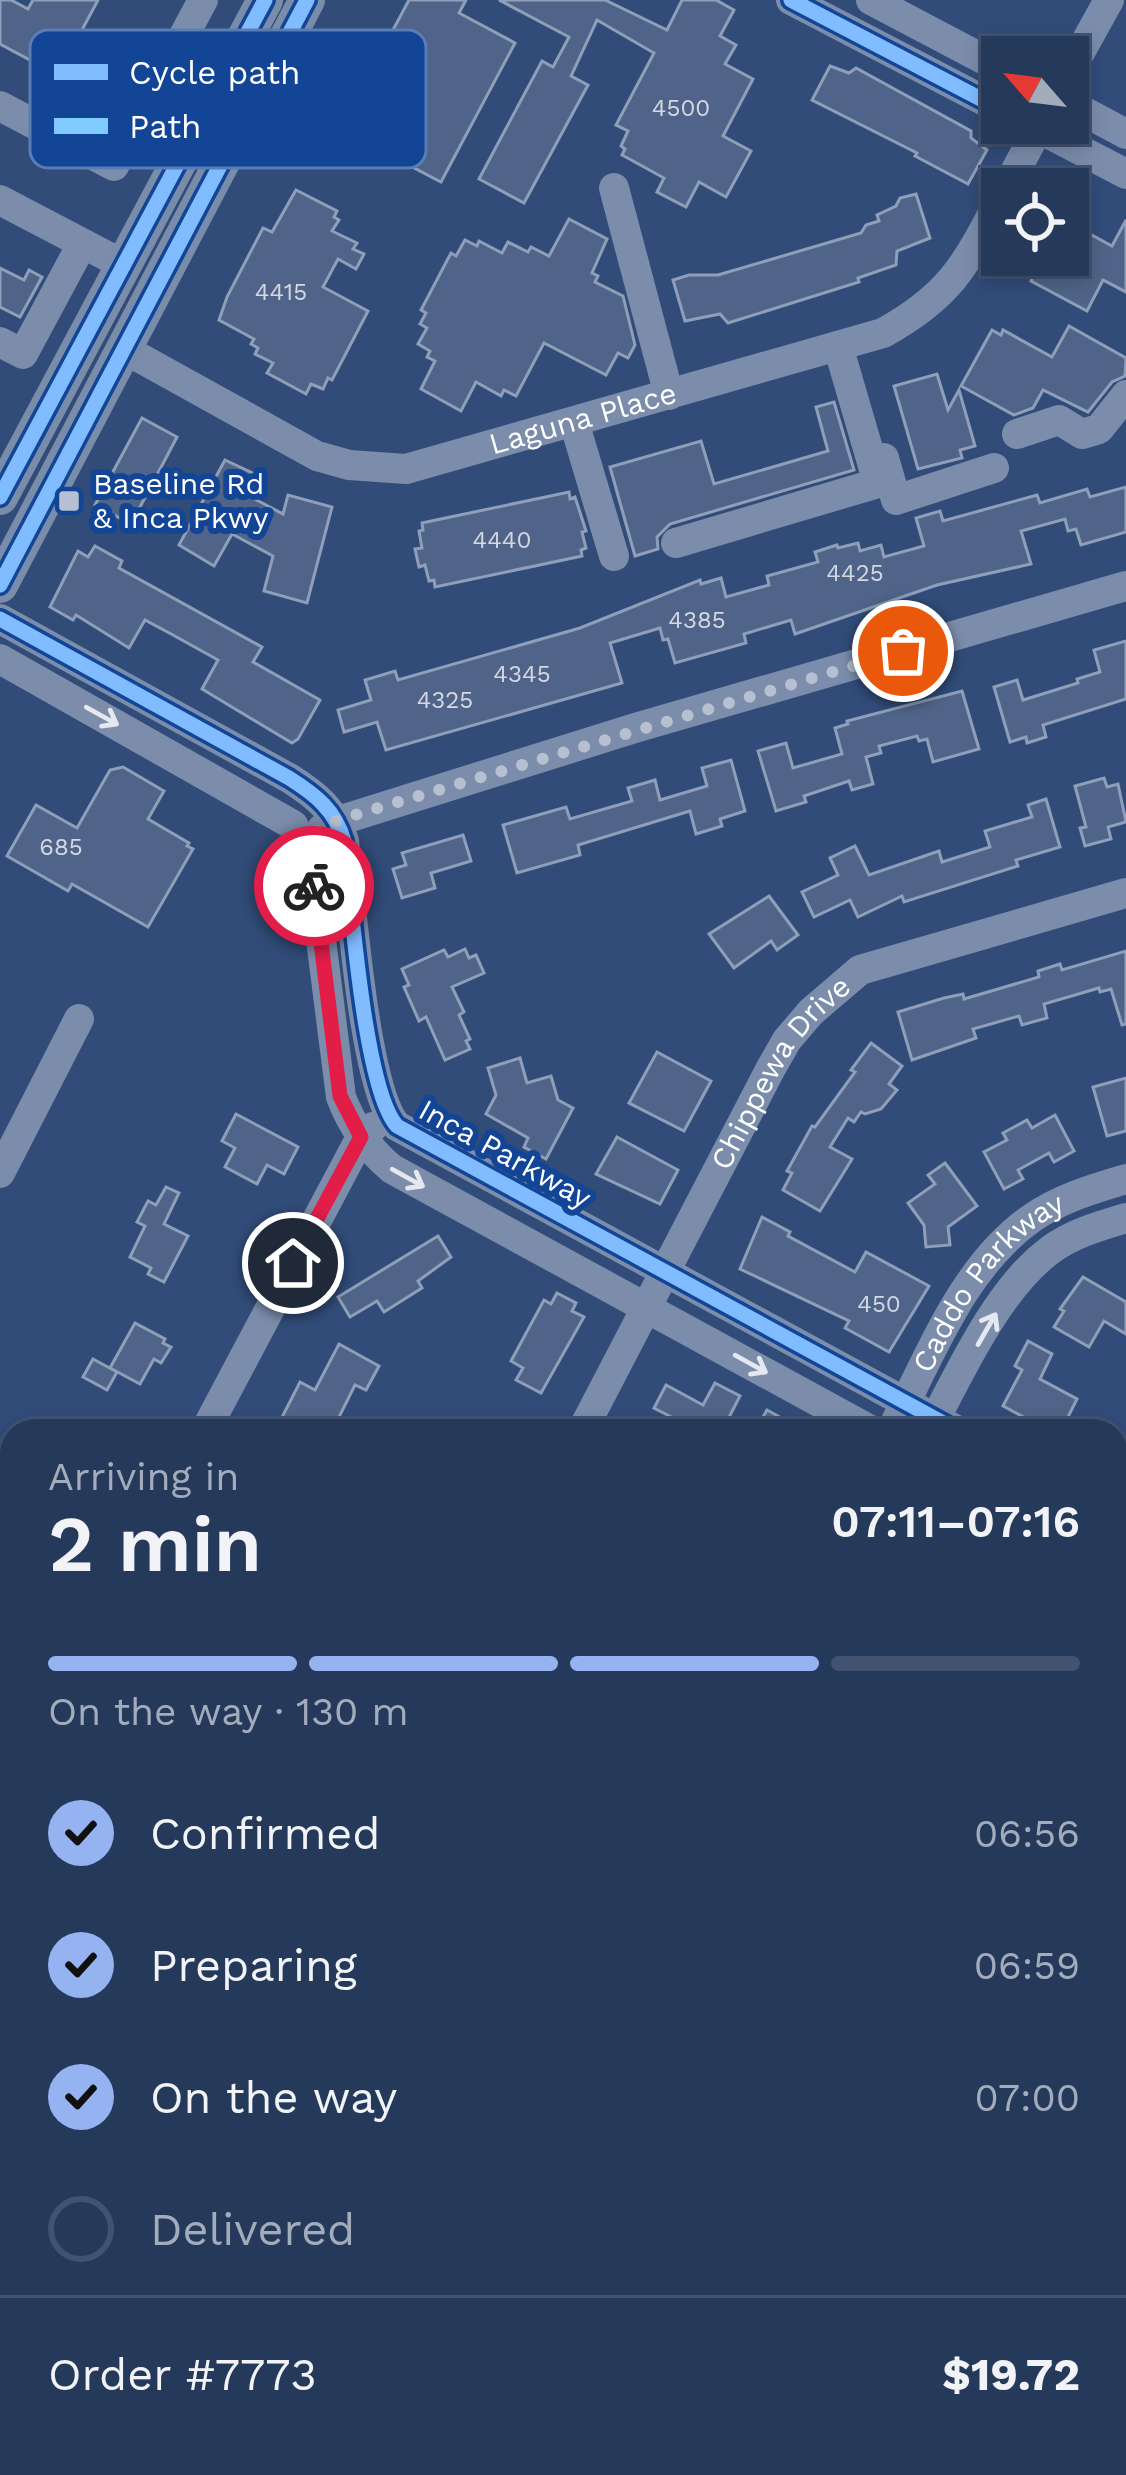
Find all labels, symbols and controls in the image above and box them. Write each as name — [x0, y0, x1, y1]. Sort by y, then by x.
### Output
legend — [30, 30, 426, 168]
north arrow — [981, 36, 1089, 144]
map controls — [981, 36, 1089, 276]
text: Cycle path — [129, 53, 301, 92]
house number: 4500 — [652, 94, 710, 122]
text: Path — [129, 107, 201, 146]
button: locate — [981, 168, 1089, 276]
house number: 4415 — [255, 278, 307, 306]
street label: Laguna Place — [485, 375, 680, 461]
place label: Baseline Rd & Inca Pkwy — [93, 466, 269, 535]
marker: Baseline Rd & Inca Pkwy — [56, 488, 82, 514]
house number: 4440 — [473, 526, 531, 554]
house number: 4425 — [826, 559, 884, 587]
pin — [852, 600, 954, 702]
house number: 4385 — [668, 606, 726, 634]
icon: bag — [870, 618, 936, 684]
house number: 4345 — [493, 660, 551, 688]
house number: 4325 — [417, 686, 473, 714]
one-way arrow — [84, 705, 119, 728]
courier — [254, 826, 374, 946]
house number: 685 — [39, 833, 83, 861]
icon: bike — [281, 853, 347, 919]
street label: Chippewa Drive — [703, 968, 857, 1175]
street label: Inca Parkway — [413, 1092, 598, 1216]
one-way arrow — [390, 1167, 425, 1190]
street label: Caddo Parkway — [905, 1185, 1070, 1378]
pin — [242, 1212, 344, 1314]
icon: home — [260, 1230, 326, 1296]
house number: 450 — [857, 1290, 901, 1318]
one-way arrow — [975, 1312, 999, 1347]
one-way arrow — [732, 1353, 767, 1376]
text: Arriving in — [48, 1454, 239, 1499]
text: 07:11–07:16 — [831, 1495, 1080, 1548]
text: 2 min — [48, 1498, 262, 1590]
text: On the way · 130 m — [48, 1689, 409, 1734]
icon: check — [48, 1800, 114, 1866]
text: Confirmed — [150, 1807, 381, 1860]
text: 06:56 — [974, 1811, 1080, 1856]
icon: check — [48, 1932, 114, 1998]
text: Preparing — [150, 1939, 357, 1992]
text: 06:59 — [974, 1943, 1080, 1988]
icon: check — [48, 2064, 114, 2130]
text: On the way — [150, 2071, 397, 2124]
text: 07:00 — [975, 2075, 1080, 2120]
text: Delivered — [150, 2203, 355, 2256]
text: Order #7773 — [48, 2348, 317, 2401]
text: $19.72 — [942, 2348, 1080, 2401]

